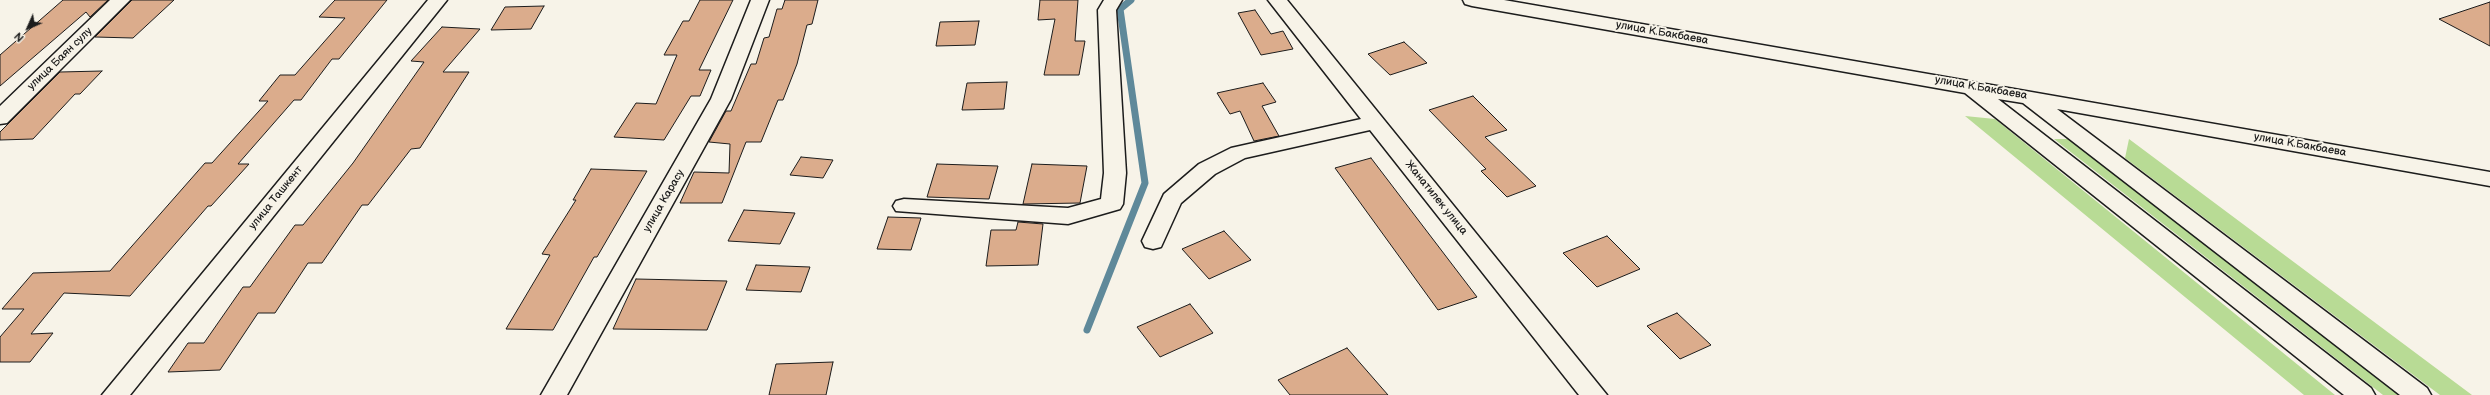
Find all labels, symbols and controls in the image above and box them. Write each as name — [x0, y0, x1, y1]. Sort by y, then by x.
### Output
north arrow — [8, 8, 48, 48]
street label: улица К.Бакбаева — [1615, 18, 1709, 48]
street label: улица Баян сулу — [25, 25, 95, 93]
text: N — [12, 29, 27, 44]
street label: улица К.Бакбаева — [1934, 73, 2028, 103]
street label: улица К.Бакбаева — [2253, 130, 2347, 160]
street label: Жанатилек улица — [1402, 158, 1470, 238]
street label: улица Ташкент — [246, 163, 306, 233]
street label: улица Карасу — [641, 167, 687, 235]

